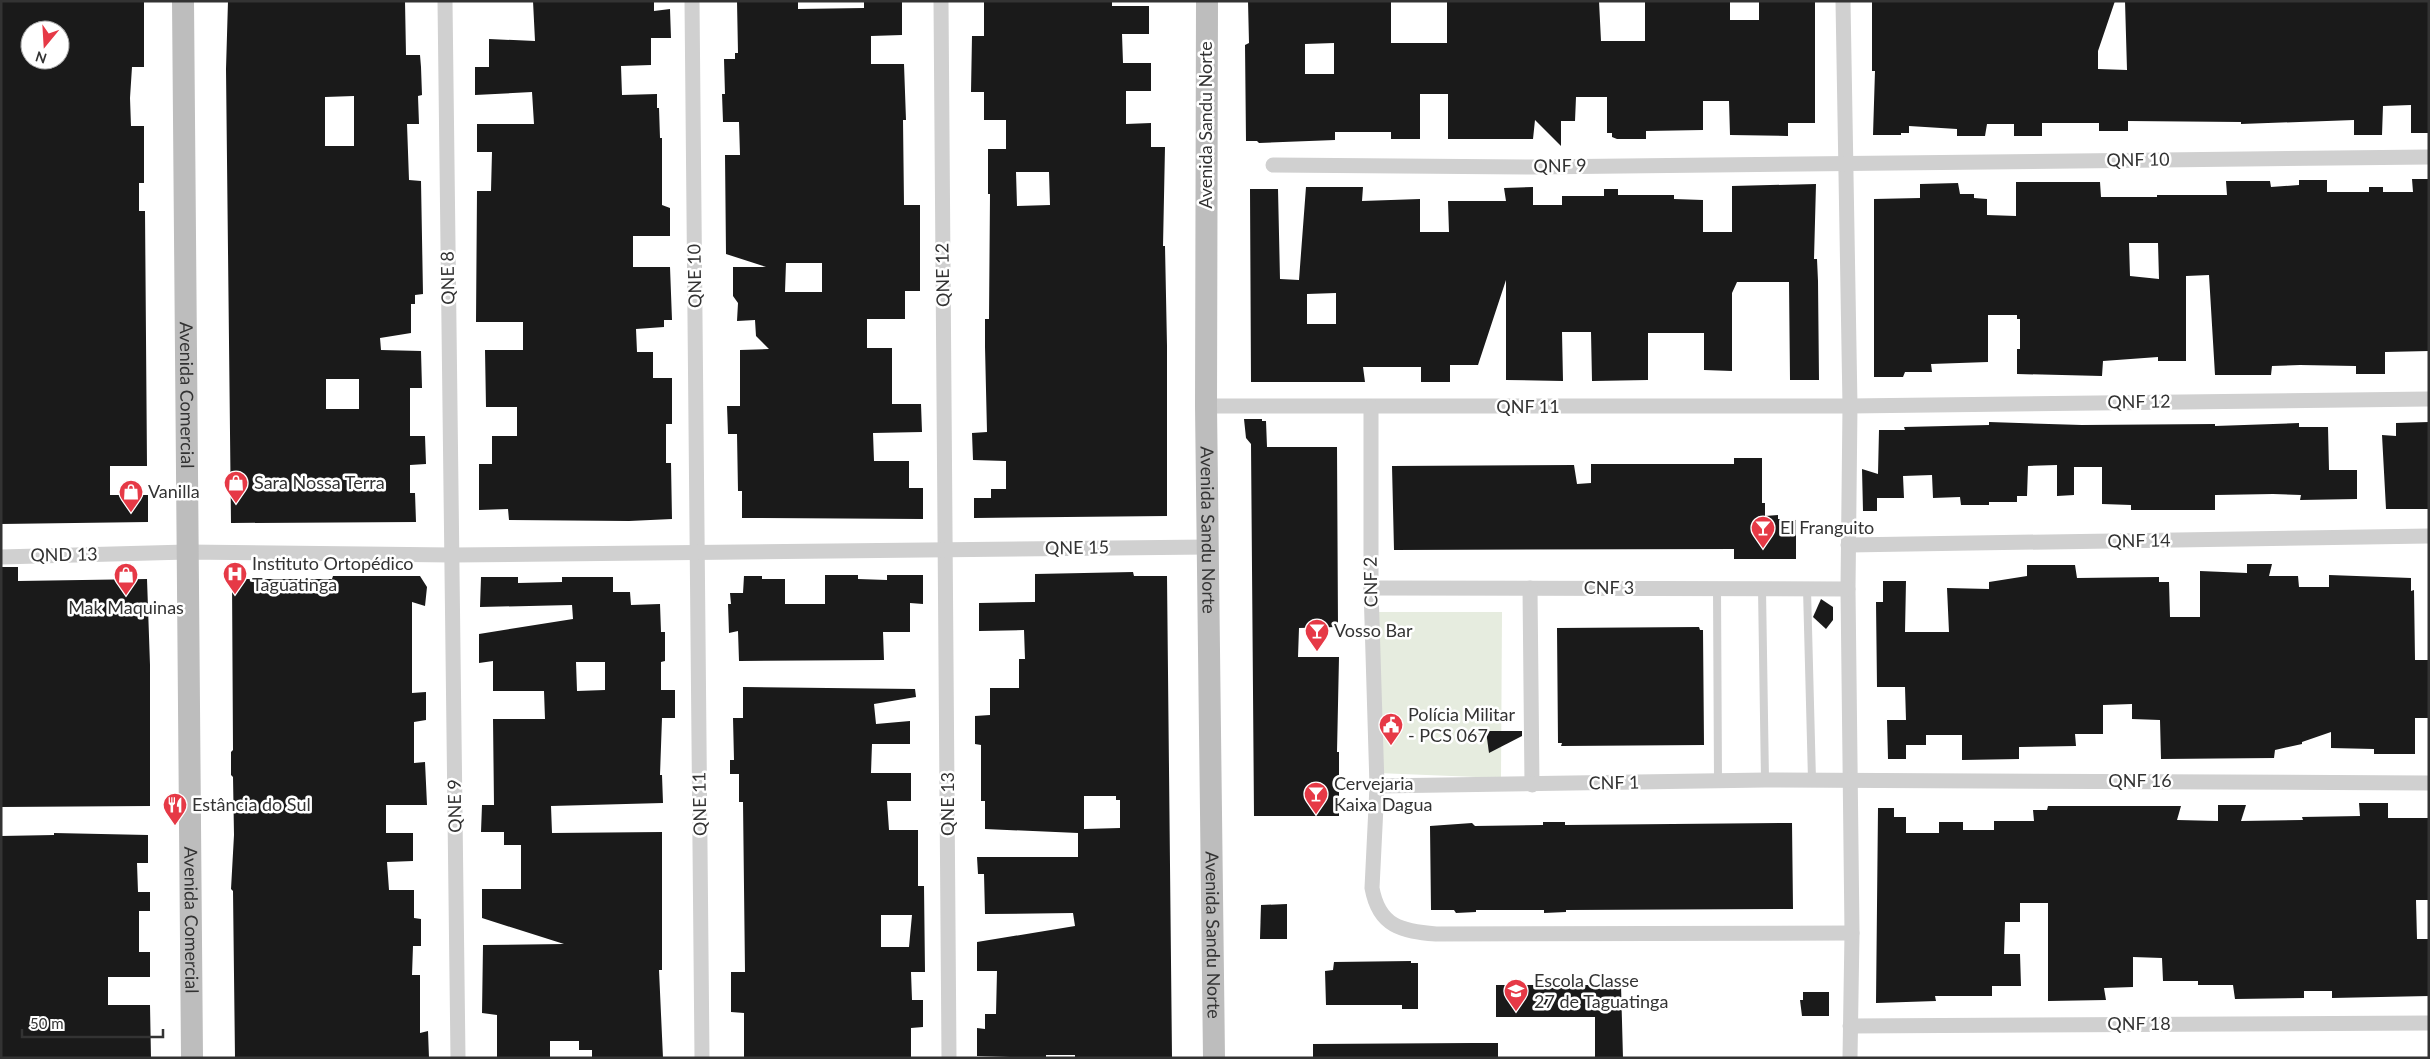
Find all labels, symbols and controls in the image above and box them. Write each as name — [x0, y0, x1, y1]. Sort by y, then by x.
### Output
north arrow — [20, 20, 70, 70]
street label: Avenida Sandu Norte — [1194, 41, 1216, 209]
text: N — [33, 48, 49, 68]
street label: QNF 10 — [2106, 147, 2170, 171]
street label: QNF 9 — [1533, 154, 1587, 176]
street label: QNE 12 — [930, 243, 954, 307]
street label: QNE 10 — [682, 244, 706, 308]
street label: QNE 8 — [436, 251, 458, 305]
street label: Avenida Comercial — [176, 321, 199, 468]
street label: QNF 12 — [2107, 389, 2171, 413]
street label: QNF 11 — [1496, 395, 1560, 417]
street label: Avenida Sandu Norte — [1196, 446, 1221, 614]
shop icon: Sara Nossa Terra — [223, 470, 249, 504]
place label: Sara Nossa Terra — [254, 471, 385, 493]
shop icon: Vanilla — [118, 479, 144, 513]
place label: Vanilla — [148, 480, 200, 502]
bar icon: El Franguito — [1750, 515, 1776, 549]
place label: El Franguito — [1780, 516, 1874, 538]
street label: QNF 14 — [2107, 528, 2171, 552]
street label: QNE 15 — [1045, 535, 1109, 559]
street label: QND 13 — [30, 542, 98, 566]
place label: Instituto Ortopédico Taguatinga — [252, 552, 414, 595]
street label: CNF 2 — [1359, 557, 1381, 608]
hospital icon: Instituto Ortopédico Taguatinga — [222, 561, 248, 595]
shop icon: Mak Maquinas — [113, 562, 139, 596]
street label: CNF 3 — [1584, 576, 1634, 598]
place label: Mak Maquinas — [68, 596, 184, 618]
bar icon: Vosso Bar — [1304, 618, 1330, 652]
place label: Vosso Bar — [1334, 619, 1413, 641]
place label: Polícia Militar - PCS 067 — [1408, 703, 1515, 746]
public building icon: Polícia Militar - PCS 067 — [1378, 712, 1404, 746]
street label: QNF 16 — [2108, 769, 2172, 791]
street label: CNF 1 — [1588, 771, 1639, 793]
street label: QNE 11 — [687, 772, 711, 836]
street label: QNE 13 — [936, 772, 958, 836]
place label: Cervejaria Kaixa Dagua — [1334, 772, 1432, 815]
street label: QNE 9 — [443, 779, 465, 833]
bar icon: Cervejaria Kaixa Dagua — [1303, 781, 1329, 815]
restaurant icon: Estância do Sul — [162, 792, 188, 826]
place label: Estância do Sul — [192, 793, 311, 815]
street label: Avenida Comercial — [180, 846, 203, 993]
street label: Avenida Sandu Norte — [1201, 851, 1226, 1019]
place label: Escola Classe 27 de Taguatinga — [1534, 969, 1668, 1012]
school or university icon: Escola Classe 27 de Taguatinga — [1503, 978, 1529, 1012]
scale bar — [22, 1006, 164, 1038]
street label: QNF 18 — [2107, 1012, 2171, 1034]
text: 50 m — [30, 1014, 64, 1032]

